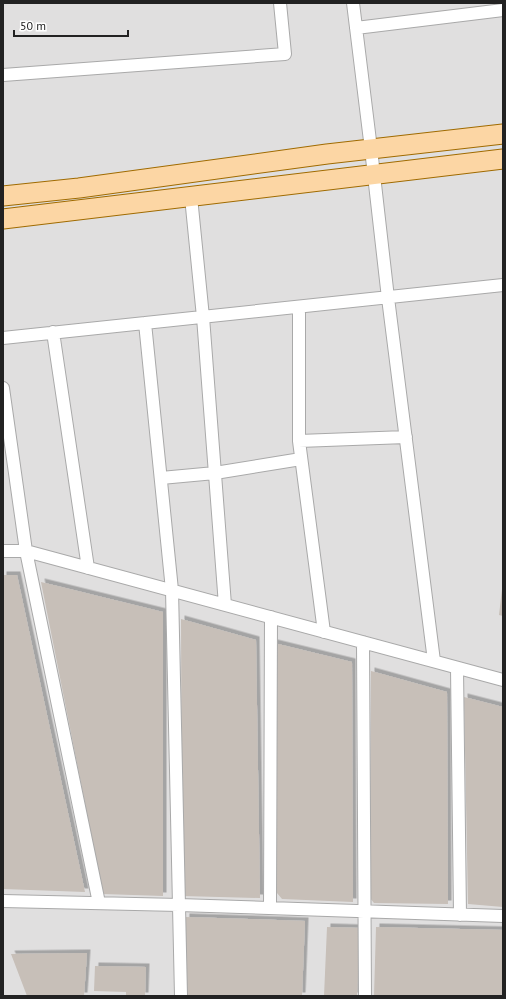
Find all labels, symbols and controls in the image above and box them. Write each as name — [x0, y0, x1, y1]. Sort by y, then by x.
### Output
scale bar — [14, 12, 128, 38]
text: 50 m — [20, 18, 46, 33]

